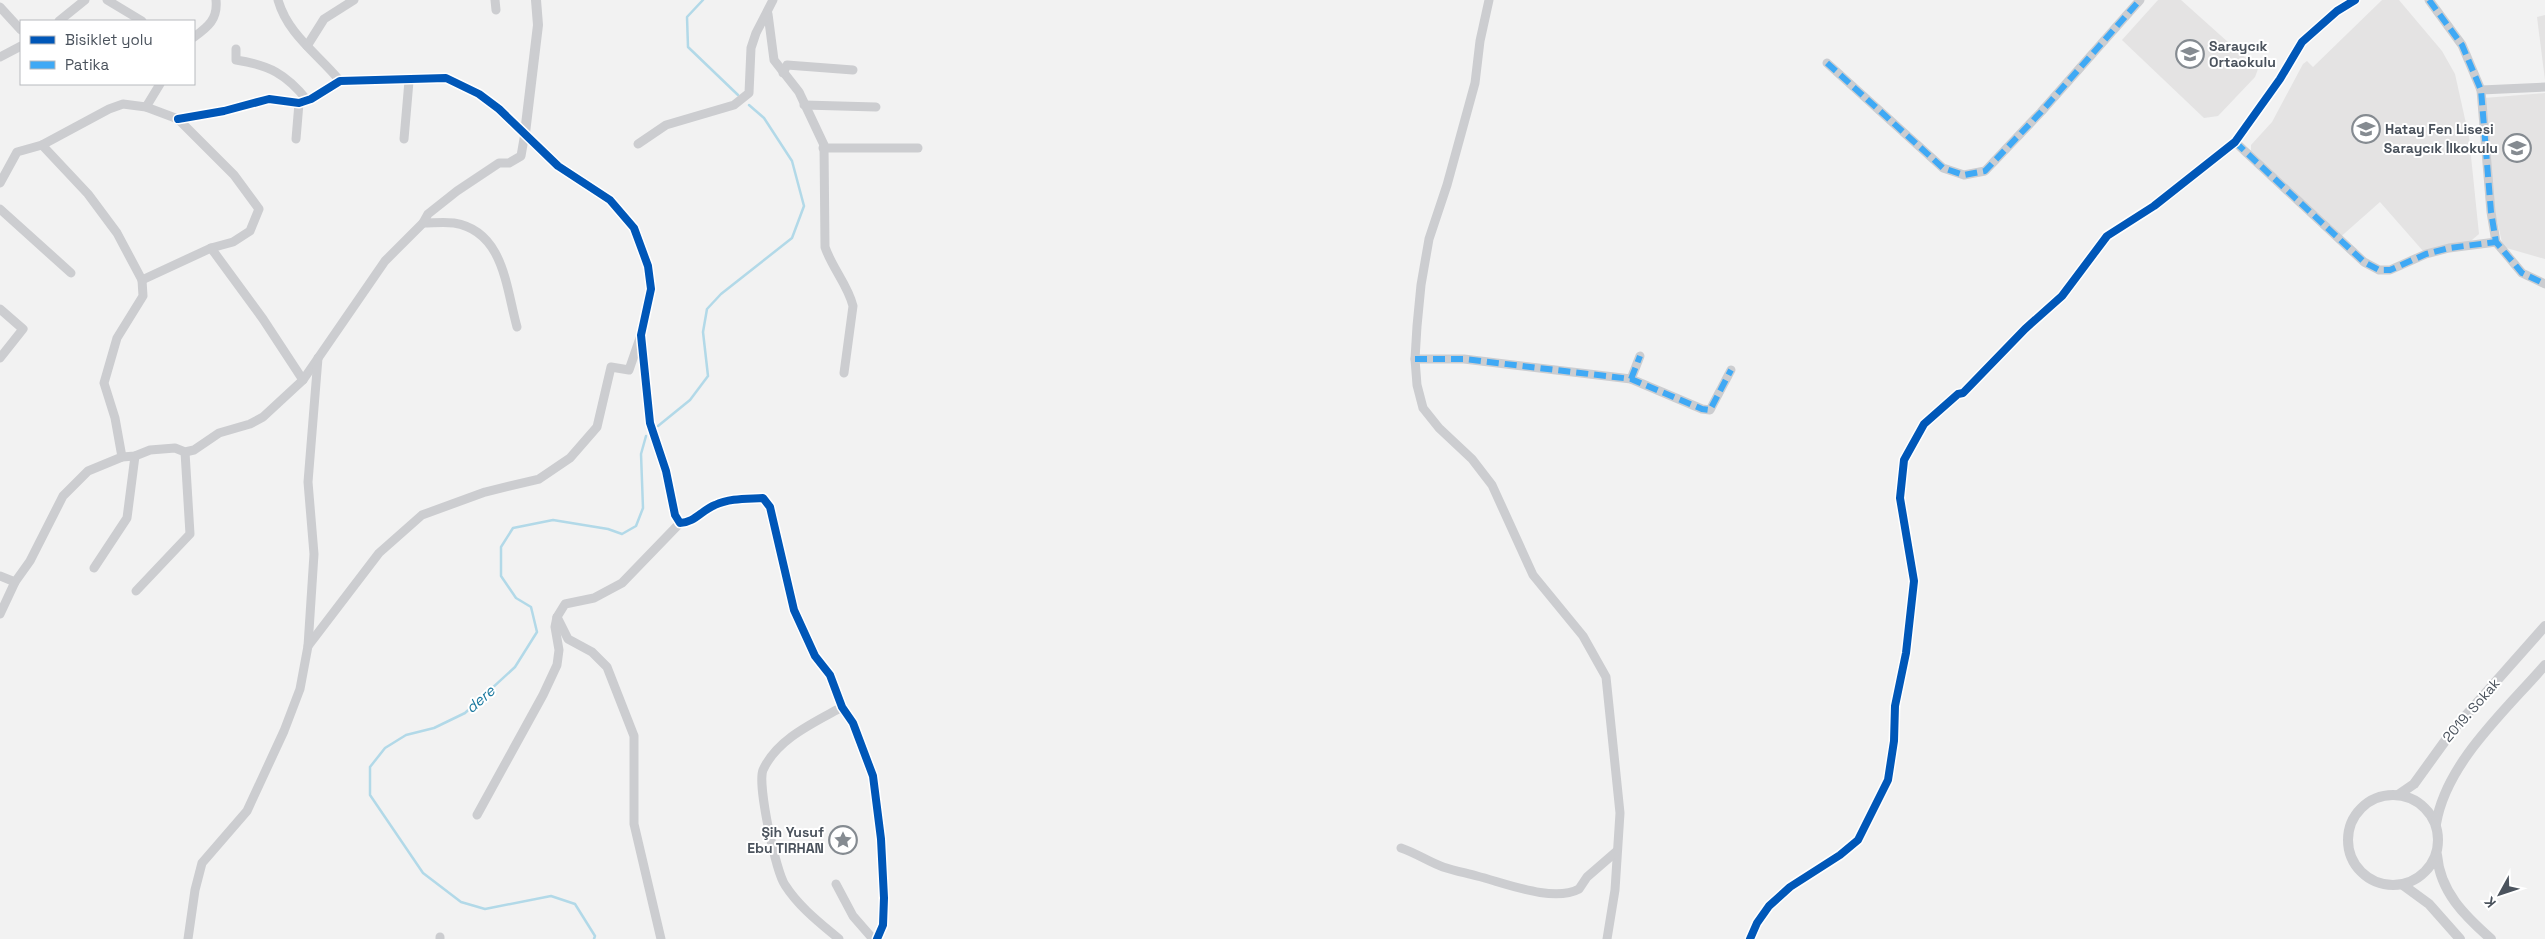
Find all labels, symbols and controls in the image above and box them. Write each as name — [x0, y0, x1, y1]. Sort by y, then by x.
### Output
legend — [20, 20, 195, 85]
text: Bisiklet yolu — [65, 30, 153, 49]
place label: Saraycık Ortaokulu — [2209, 37, 2276, 71]
school or university icon: Saraycık Ortaokulu — [2175, 39, 2205, 69]
text: Patika — [65, 55, 109, 74]
school or university icon: Hatay Fen Lisesi — [2351, 114, 2381, 144]
place label: Hatay Fen Lisesi — [2385, 120, 2494, 138]
school or university icon: Saraycık İlkokulu — [2502, 133, 2532, 163]
place label: Saraycık İlkokulu — [2384, 139, 2498, 157]
street label: 2019. Sokak — [2438, 674, 2504, 746]
water label: dere — [461, 680, 499, 717]
place label: Şih Yusuf Ebu TIRHAN — [747, 823, 824, 857]
place icon: Şih Yusuf Ebu TIRHAN — [828, 825, 858, 855]
north arrow — [2475, 869, 2525, 919]
text: K — [2480, 893, 2500, 911]

